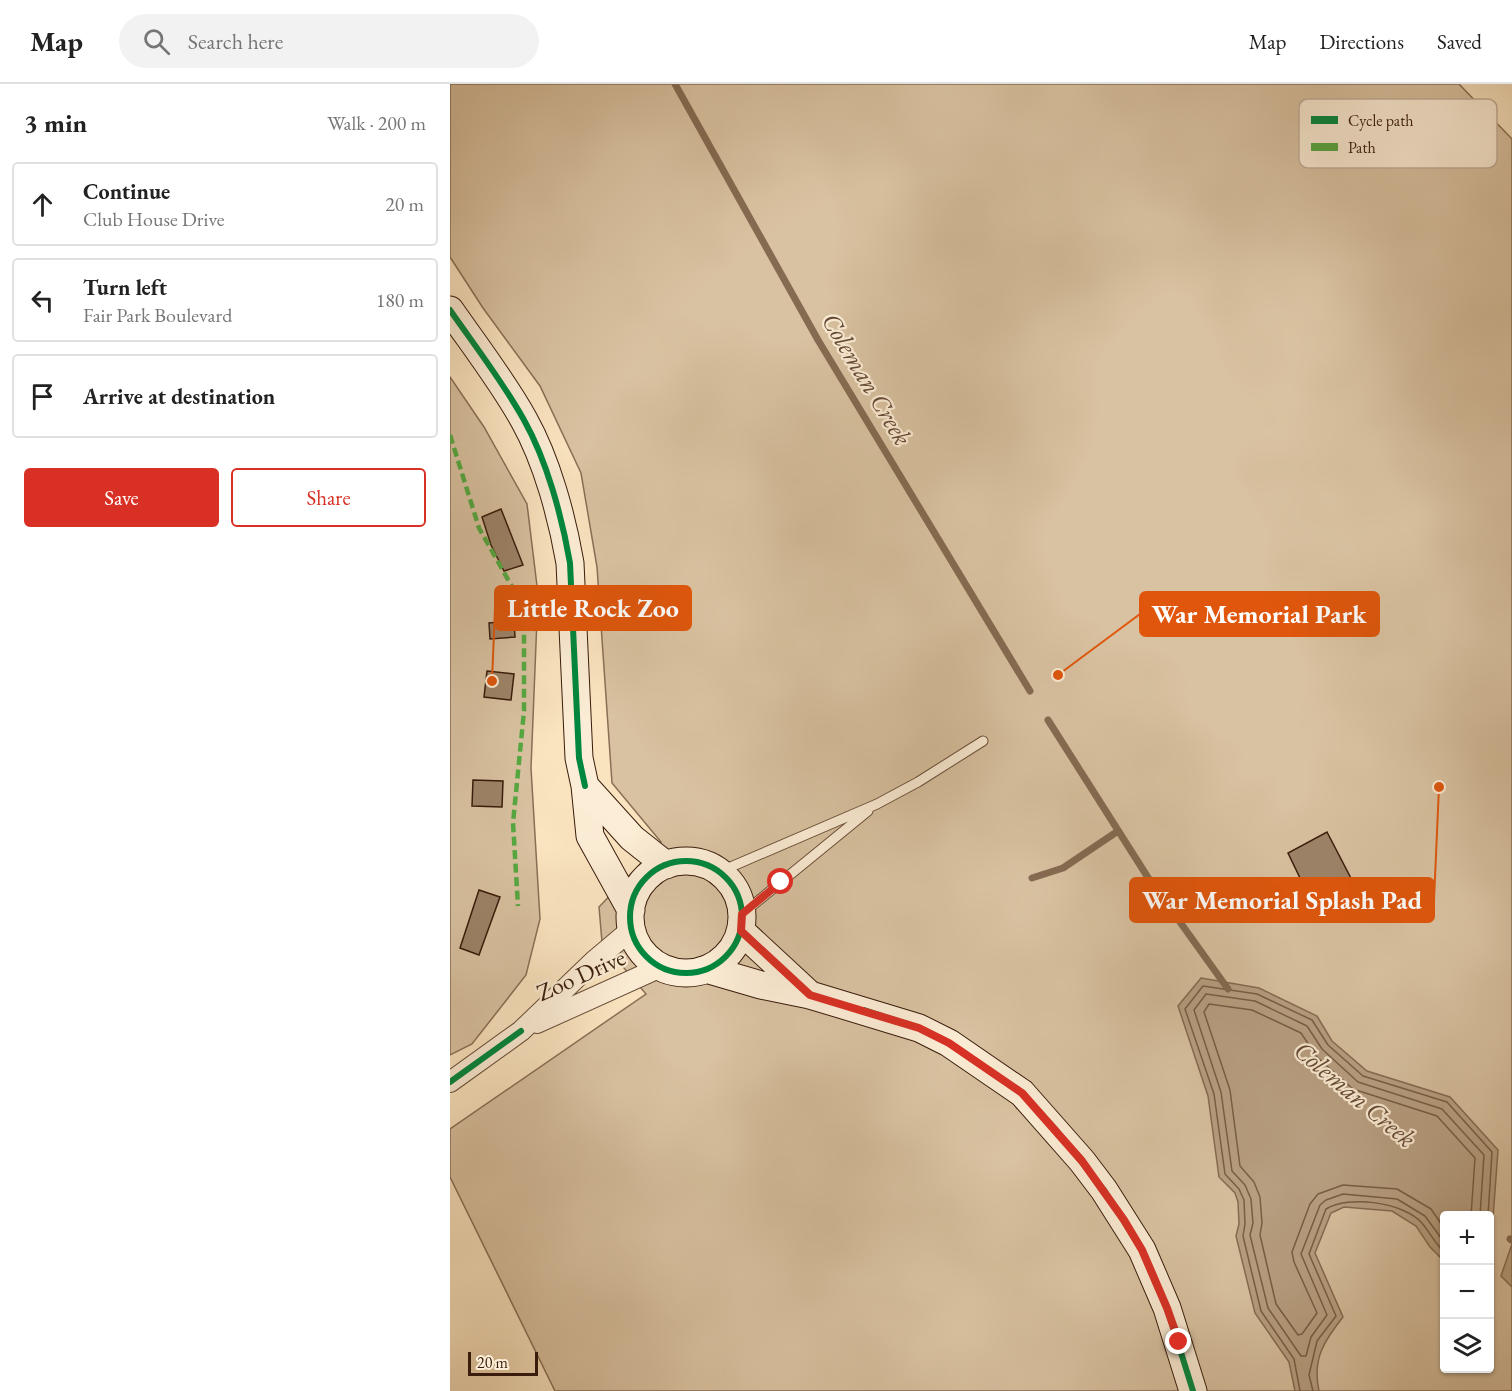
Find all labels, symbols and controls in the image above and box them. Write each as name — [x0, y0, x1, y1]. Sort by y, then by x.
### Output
search box — [119, 14, 539, 68]
text: Map — [30, 23, 83, 59]
icon: search — [140, 25, 173, 58]
text: Search here — [188, 27, 283, 56]
text: Map — [1249, 28, 1286, 55]
text: Directions — [1319, 28, 1404, 55]
text: Saved — [1437, 28, 1482, 55]
legend — [1299, 99, 1497, 168]
text: 3 min — [24, 106, 87, 140]
text: Walk · 200 m — [327, 110, 426, 136]
text: Cycle path — [1348, 110, 1413, 131]
text: Path — [1348, 137, 1376, 158]
text: Continue — [83, 177, 170, 206]
icon: ahead — [26, 188, 59, 221]
text: 20 m — [385, 191, 424, 217]
text: Club House Drive — [83, 206, 224, 232]
text: Turn left — [83, 273, 167, 302]
icon: left — [26, 284, 59, 317]
text: 180 m — [376, 287, 424, 313]
text: Fair Park Boulevard — [83, 302, 232, 328]
water label: Coleman Creek — [814, 306, 920, 452]
icon: arrive — [26, 380, 59, 413]
text: Arrive at destination — [83, 382, 275, 411]
button: Save — [24, 468, 219, 527]
button: Share — [231, 468, 426, 527]
callout: Little Rock Zoo — [495, 586, 691, 630]
text: Little Rock Zoo — [507, 591, 679, 625]
callout: War Memorial Park — [1140, 592, 1379, 636]
text: War Memorial Park — [1151, 597, 1367, 631]
route start — [767, 868, 793, 894]
callout: War Memorial Splash Pad — [1130, 878, 1434, 922]
text: War Memorial Splash Pad — [1142, 883, 1423, 917]
street label: Zoo Drive — [531, 941, 630, 1008]
water label: Coleman Creek — [1287, 1033, 1423, 1155]
map controls — [1440, 1211, 1494, 1373]
button: + — [1440, 1211, 1494, 1265]
button: − — [1440, 1265, 1494, 1319]
button: layers — [1440, 1319, 1494, 1373]
route end — [1165, 1328, 1191, 1354]
scale bar — [468, 1349, 538, 1376]
text: 20 m — [477, 1352, 508, 1373]

